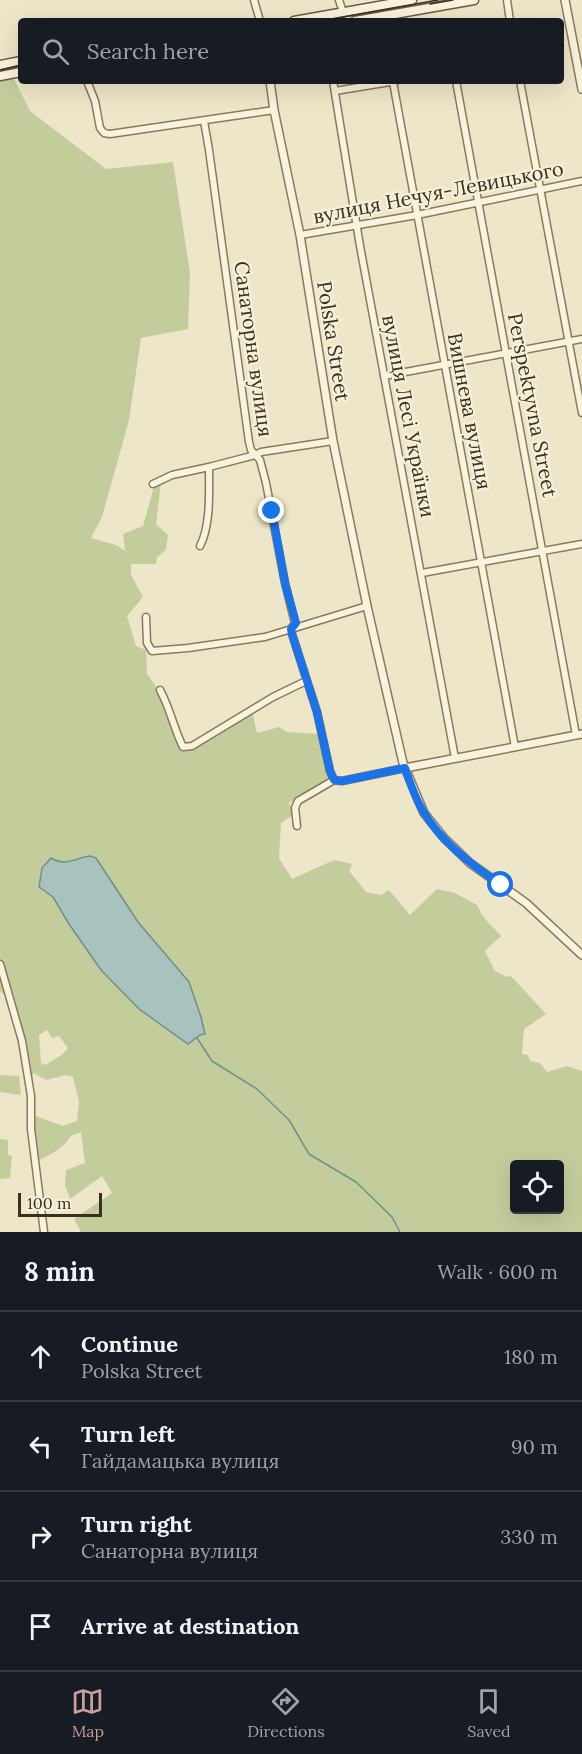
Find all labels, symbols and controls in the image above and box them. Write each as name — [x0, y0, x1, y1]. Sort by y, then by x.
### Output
search box — [18, 18, 564, 84]
icon: search — [39, 35, 72, 68]
text: Search here — [87, 37, 209, 65]
street label: вулиця Нечуя-Левицького — [311, 155, 565, 229]
street label: Санаторна вулиця — [229, 260, 279, 438]
street label: Polska Street — [312, 279, 356, 403]
street label: Perspektyvna Street — [503, 311, 563, 499]
street label: вулиця Лесі Українки — [377, 312, 441, 520]
street label: Вишнева вулиця — [443, 330, 497, 492]
route end — [258, 497, 284, 523]
route start — [487, 871, 513, 897]
map controls — [510, 1160, 564, 1214]
button: locate — [510, 1160, 564, 1214]
scale bar — [18, 1190, 102, 1218]
text: 100 m — [27, 1193, 71, 1213]
text: 8 min — [24, 1255, 95, 1288]
text: Walk · 600 m — [437, 1259, 558, 1284]
text: Continue — [81, 1330, 178, 1358]
icon: ahead — [24, 1340, 57, 1373]
text: 180 m — [504, 1344, 558, 1369]
text: Polska Street — [81, 1358, 202, 1383]
text: Turn left — [81, 1420, 175, 1448]
icon: left — [24, 1430, 57, 1463]
text: 90 m — [511, 1434, 558, 1459]
text: Гайдамацька вулиця — [81, 1448, 279, 1473]
text: Turn right — [81, 1510, 192, 1538]
icon: right — [24, 1520, 57, 1553]
text: 330 m — [500, 1524, 558, 1549]
text: Санаторна вулиця — [81, 1538, 258, 1563]
icon: arrive — [24, 1610, 57, 1643]
text: Arrive at destination — [81, 1612, 299, 1640]
tab: Map — [71, 1685, 104, 1741]
tab: Directions — [247, 1685, 325, 1741]
tab: Saved — [467, 1685, 511, 1741]

